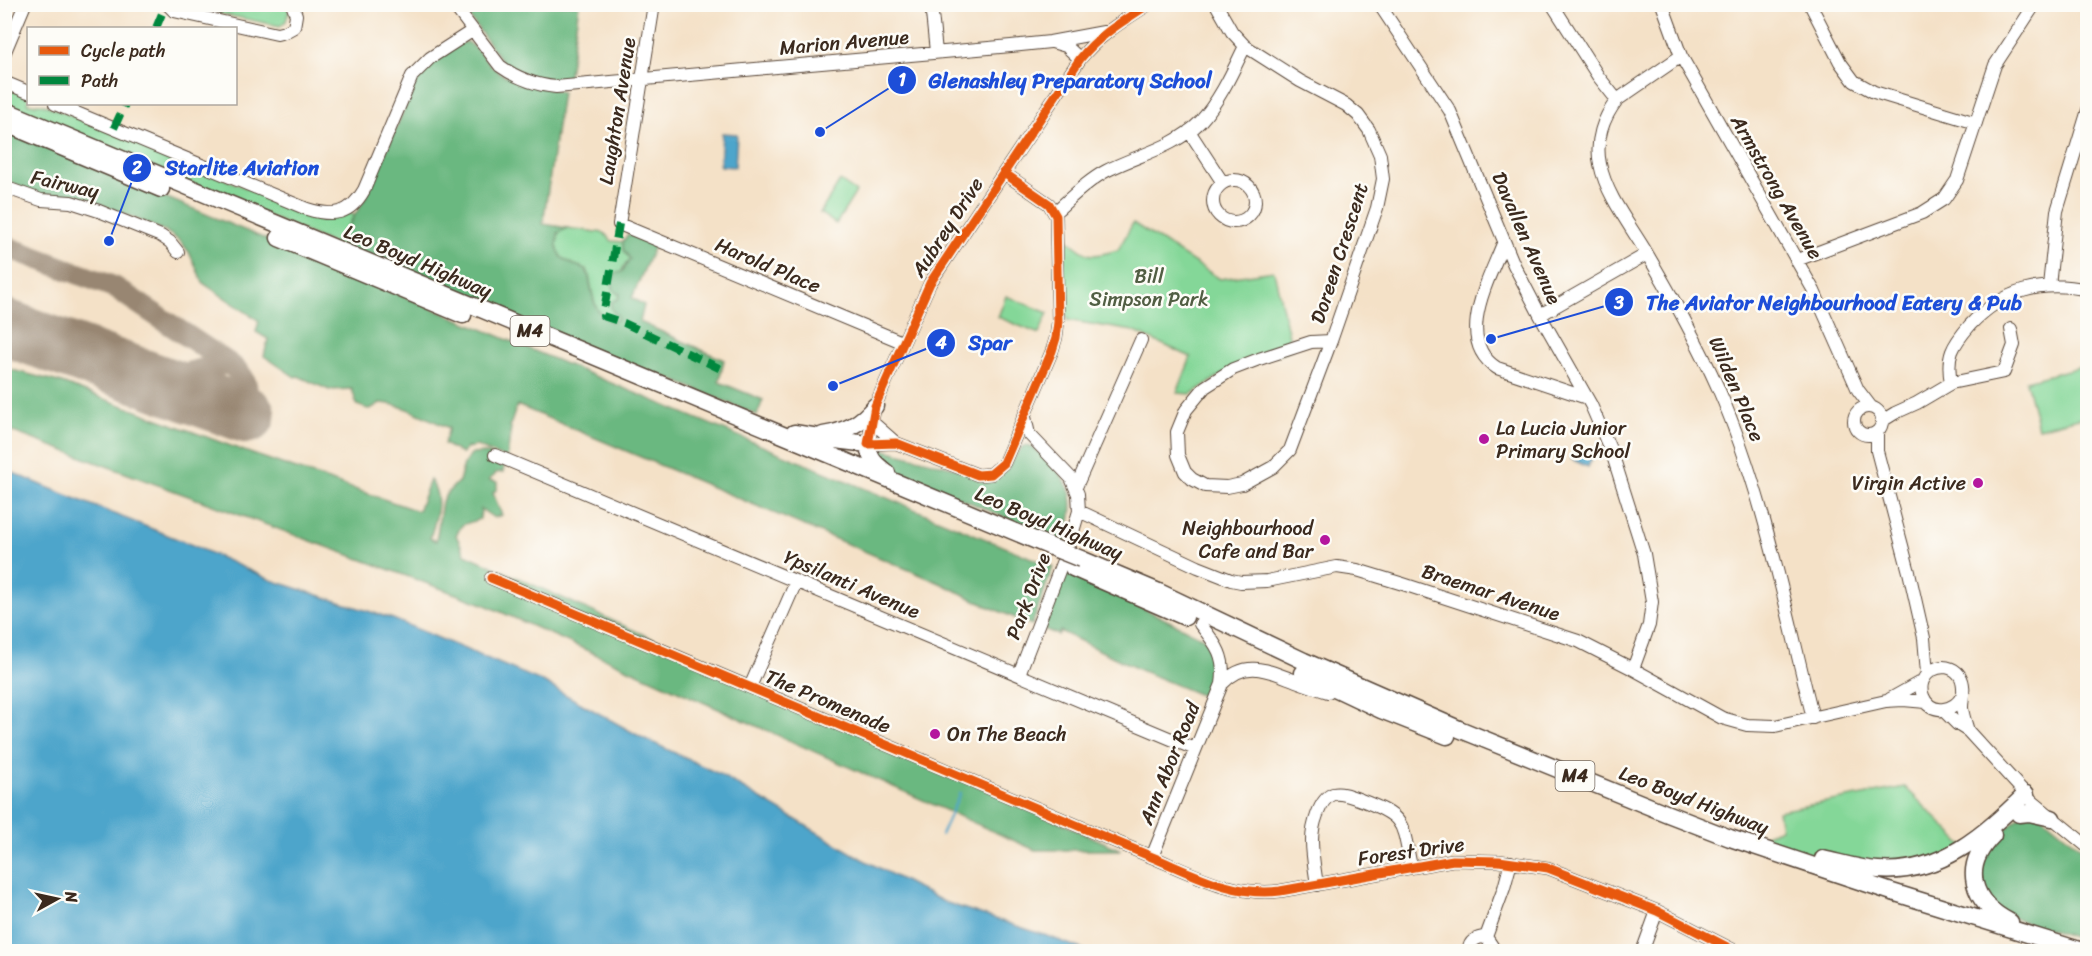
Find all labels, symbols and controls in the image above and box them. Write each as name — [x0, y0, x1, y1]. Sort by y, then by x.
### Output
street label: Marion Avenue — [778, 19, 911, 66]
legend — [27, 27, 237, 105]
text: Cycle path — [81, 35, 165, 67]
street label: Laughton Avenue — [589, 35, 646, 187]
callout: Glenashley Preparatory School — [887, 61, 1224, 100]
text: Glenashley Preparatory School — [927, 62, 1213, 100]
text: 1 — [898, 64, 906, 96]
text: Path — [81, 65, 118, 97]
street label: Armstrong Avenue — [1720, 107, 1832, 266]
callout: Starlite Aviation — [122, 149, 331, 188]
text: Starlite Aviation — [164, 149, 320, 187]
text: 2 — [131, 152, 143, 184]
street label: Fairway — [27, 160, 103, 209]
street label: Davallen Avenue — [1482, 166, 1572, 311]
street label: Aubrey Drive — [901, 170, 993, 285]
street label: Doreen Crescent — [1300, 178, 1379, 328]
street label: Leo Boyd Highway — [338, 214, 498, 309]
street label: Harold Place — [709, 227, 826, 303]
park label: Bill Simpson Park — [1089, 259, 1209, 317]
callout: The Aviator Neighbourhood Eatery & Pub — [1604, 283, 2035, 322]
text: The Aviator Neighbourhood Eatery & Pub — [1646, 284, 2022, 322]
text: 3 — [1613, 287, 1624, 319]
road number: M4 — [510, 316, 550, 346]
callout: Spar — [926, 323, 1024, 362]
text: Spar — [967, 324, 1014, 362]
text: 4 — [934, 327, 947, 359]
street label: Wilden Place — [1699, 331, 1774, 447]
place label: La Lucia Junior Primary School — [1496, 411, 1631, 469]
marker: La Lucia Junior Primary School — [1477, 432, 1491, 446]
place label: Virgin Active — [1852, 466, 1966, 501]
street label: Leo Boyd Highway — [969, 476, 1129, 571]
marker: Virgin Active — [1971, 476, 1985, 490]
place label: Neighbourhood Cafe and Bar — [1182, 511, 1315, 569]
marker: Neighbourhood Cafe and Bar — [1318, 533, 1332, 547]
street label: Ypsilanti Avenue — [778, 540, 926, 629]
street label: Park Drive — [996, 547, 1061, 645]
street label: Braemar Avenue — [1417, 554, 1565, 631]
street label: The Promenade — [759, 659, 896, 744]
street label: Ann Abor Road — [1129, 695, 1211, 831]
place label: On The Beach — [947, 717, 1067, 752]
marker: On The Beach — [928, 727, 942, 741]
street label: Leo Boyd Highway — [1614, 756, 1775, 845]
road number: M4 — [1556, 761, 1594, 791]
street label: Forest Drive — [1356, 827, 1467, 876]
north arrow — [27, 869, 87, 929]
text: N — [56, 888, 87, 905]

